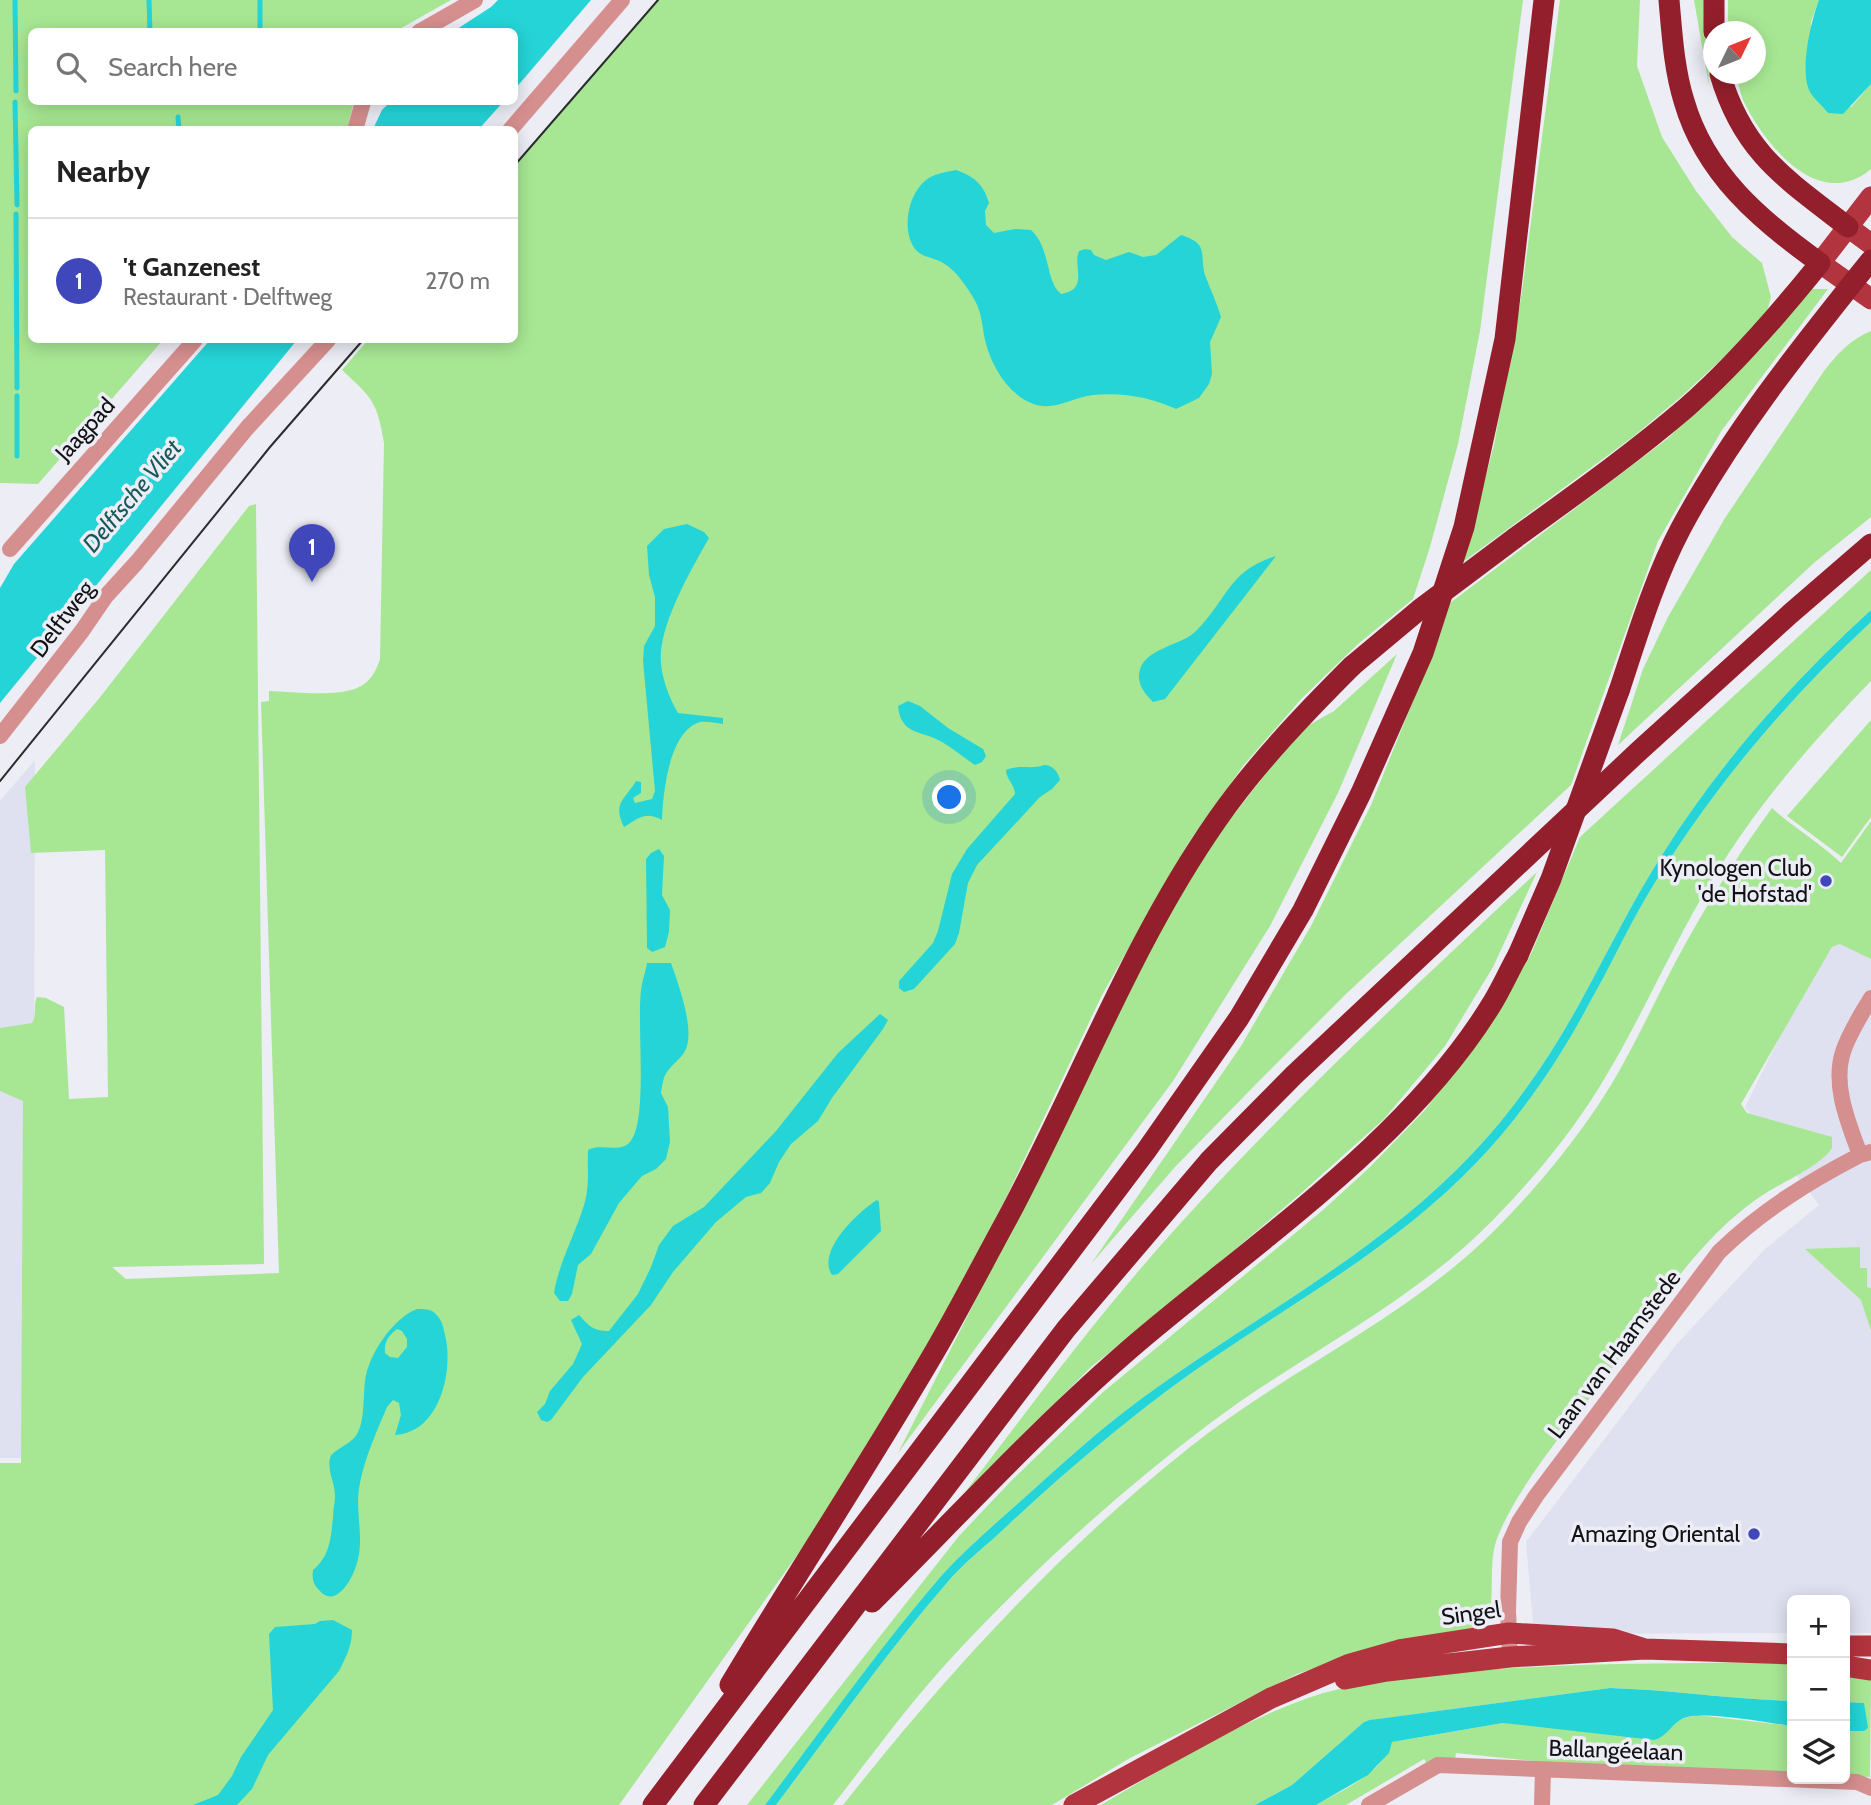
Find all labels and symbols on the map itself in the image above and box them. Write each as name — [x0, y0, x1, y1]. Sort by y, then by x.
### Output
north arrow — [1703, 21, 1766, 84]
street label: Jaagpad — [49, 391, 121, 467]
water label: Delftsche Vliet — [76, 433, 187, 558]
pin: 1 — [289, 524, 335, 582]
street label: Delftweg — [24, 575, 100, 663]
your location — [932, 780, 966, 814]
place label: Kynologen Club 'de Hofstad' — [1660, 854, 1812, 908]
marker: Kynologen Club 'de Hofstad' — [1818, 873, 1834, 889]
street label: Laan van Haamstede — [1542, 1264, 1687, 1444]
place label: Amazing Oriental — [1571, 1520, 1741, 1548]
marker: Amazing Oriental — [1746, 1526, 1762, 1542]
street label: Singel — [1439, 1595, 1503, 1631]
street label: Ballangéelaan — [1548, 1734, 1684, 1766]

